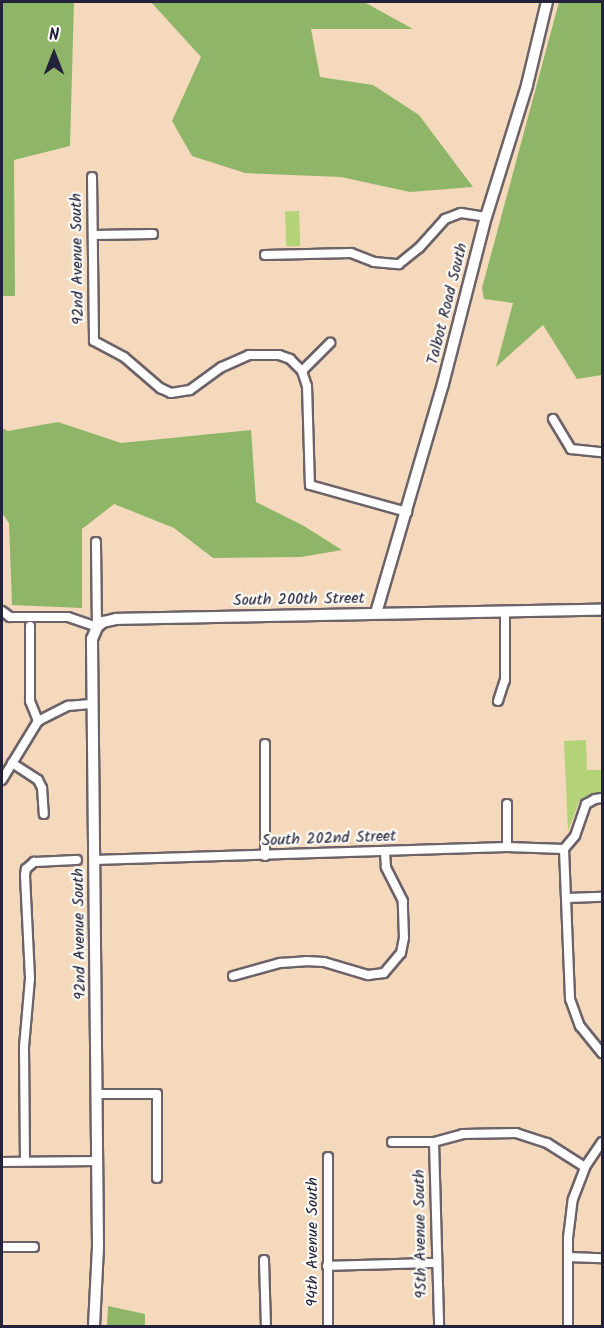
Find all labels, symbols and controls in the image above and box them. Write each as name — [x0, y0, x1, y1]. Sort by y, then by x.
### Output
text: N — [49, 23, 59, 48]
north arrow — [24, 24, 84, 84]
street label: 92nd Avenue South — [67, 193, 89, 325]
street label: Talbot Road South — [424, 241, 472, 367]
street label: South 200th Street — [233, 589, 365, 611]
street label: South 202nd Street — [261, 827, 397, 851]
street label: 92nd Avenue South — [69, 868, 91, 1000]
street label: 95th Avenue South — [410, 1169, 432, 1299]
street label: 94th Avenue South — [303, 1177, 323, 1307]

